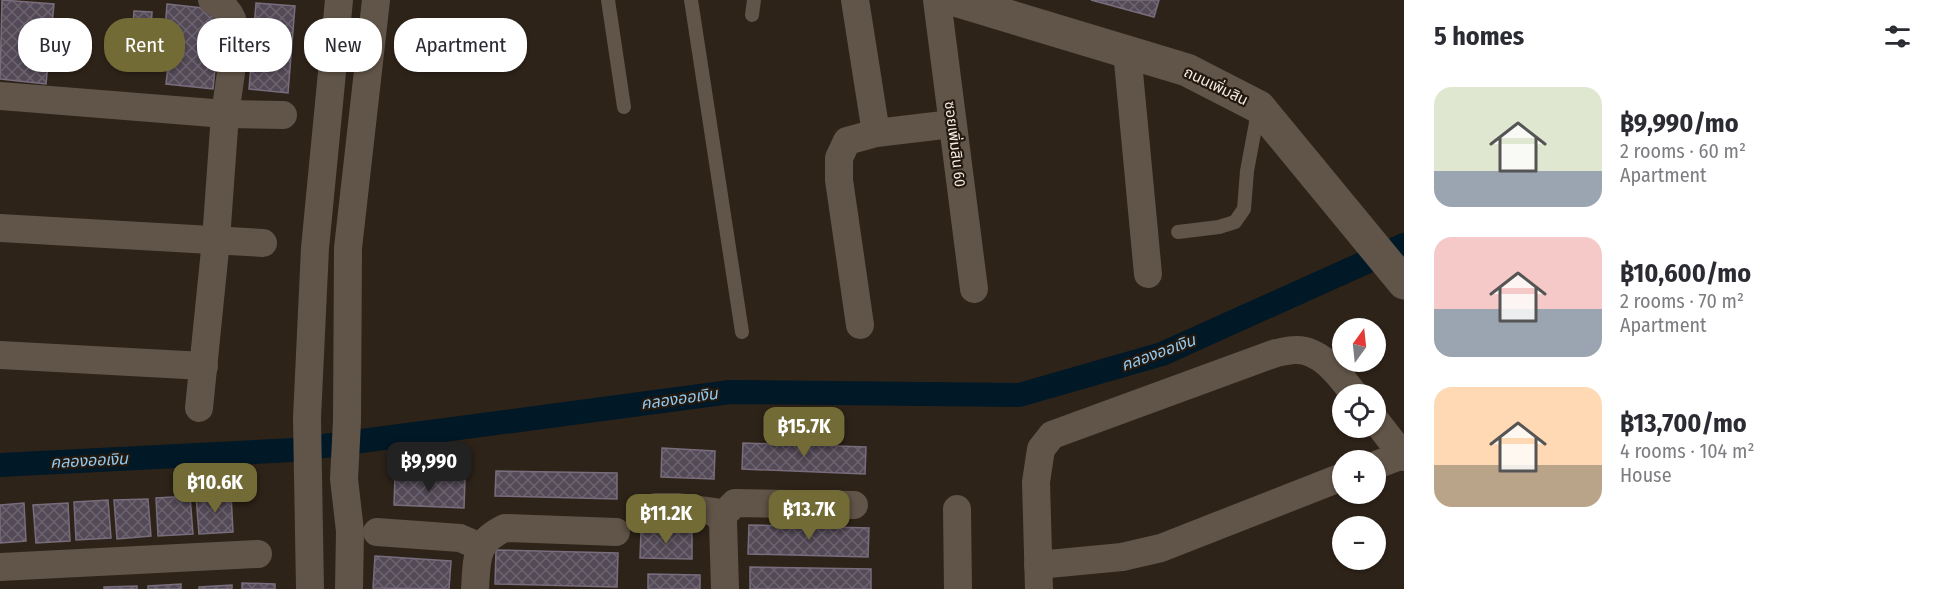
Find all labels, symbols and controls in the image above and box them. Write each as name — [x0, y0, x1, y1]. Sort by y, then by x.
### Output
chip: Buy — [18, 18, 92, 72]
chip: Rent — [104, 18, 185, 72]
chip: Filters — [197, 18, 292, 72]
chip: New — [304, 18, 382, 72]
chip: Apartment — [394, 18, 527, 72]
icon: filters — [1881, 20, 1914, 53]
text: 5 homes — [1434, 21, 1524, 52]
street label: ถนนเพิ่มสิน — [1181, 62, 1251, 109]
street label: ซอยเพิ่มสิน 60 — [941, 100, 970, 188]
text: ฿9,990/mo — [1620, 108, 1739, 139]
icon: home — [1482, 111, 1554, 183]
text: 2 rooms · 60 m² — [1620, 139, 1746, 163]
text: Apartment — [1620, 163, 1707, 187]
text: ฿10,600/mo — [1620, 258, 1751, 289]
icon: home — [1482, 261, 1554, 333]
text: 2 rooms · 70 m² — [1620, 289, 1744, 313]
text: Apartment — [1620, 313, 1707, 337]
north arrow — [1332, 318, 1386, 372]
map controls — [1332, 318, 1386, 570]
water label: คลองออเงิน — [1118, 330, 1199, 375]
water label: คลองออเงิน — [639, 384, 720, 413]
button: locate — [1332, 384, 1386, 438]
pin: ฿15.7K — [755, 407, 853, 458]
text: ฿13,700/mo — [1620, 408, 1747, 439]
icon: home — [1482, 411, 1554, 483]
text: ฿15.7K — [777, 414, 831, 438]
text: 4 rooms · 104 m² — [1620, 439, 1755, 463]
pin: ฿9,990 — [380, 442, 478, 493]
water label: คลองออเงิน — [50, 449, 129, 472]
text: ฿9,990 — [401, 449, 457, 473]
button: + — [1332, 450, 1386, 504]
pin: ฿10.6K — [166, 463, 264, 514]
text: House — [1620, 463, 1672, 487]
text: ฿10.6K — [187, 470, 243, 494]
pin: ฿13.7K — [760, 490, 858, 541]
pin: ฿11.2K — [617, 494, 715, 545]
text: ฿13.7K — [783, 497, 835, 521]
text: ฿11.2K — [640, 501, 692, 525]
button: − — [1332, 516, 1386, 570]

